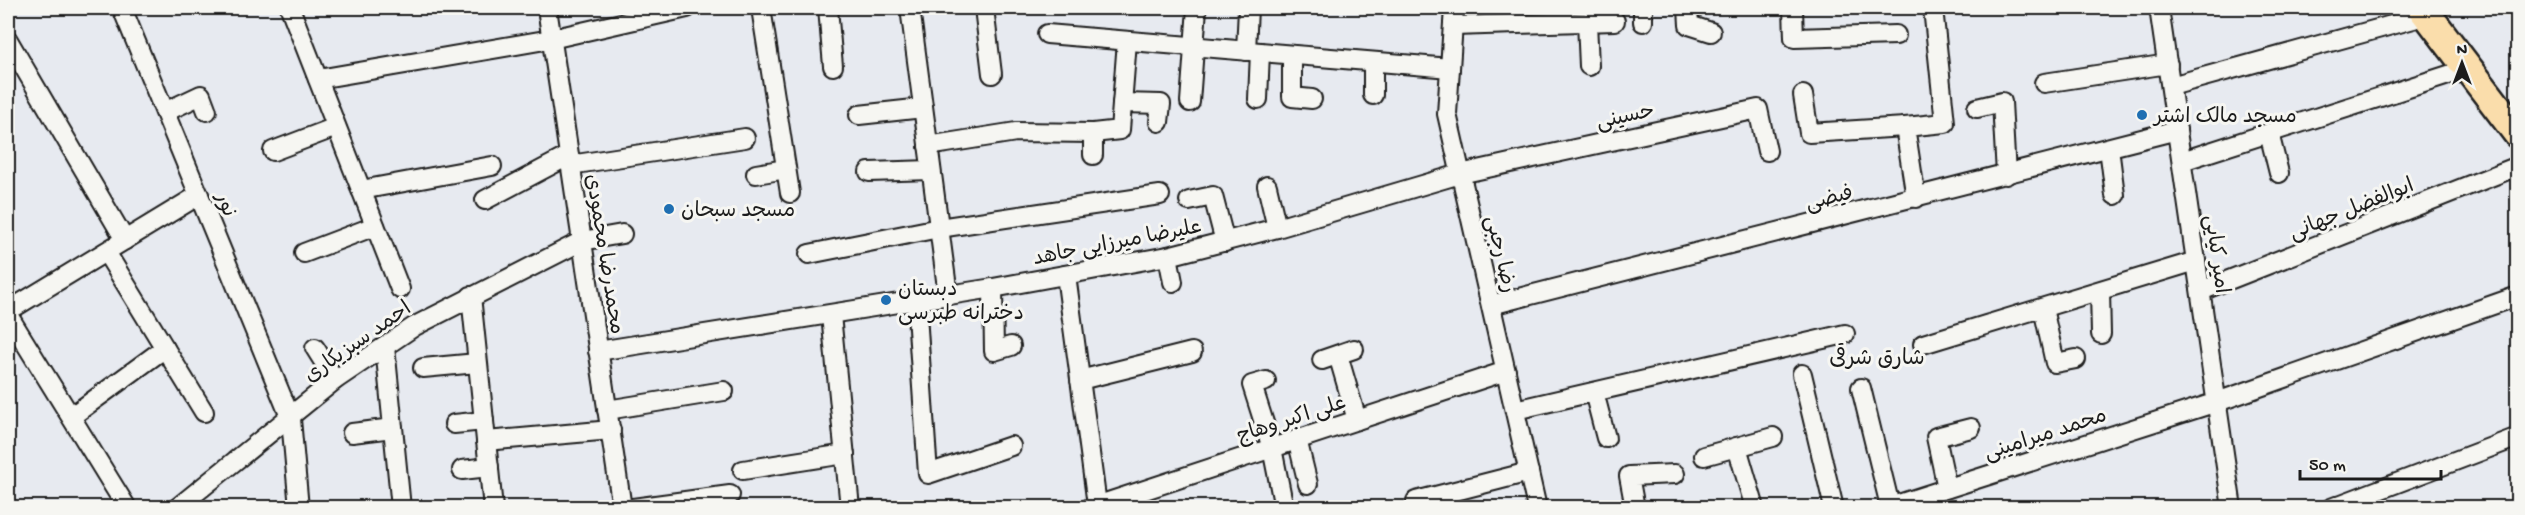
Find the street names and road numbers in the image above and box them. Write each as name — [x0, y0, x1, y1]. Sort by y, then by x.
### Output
street label: حسینی — [1594, 100, 1657, 137]
street label: محمدرضا محمودی — [578, 173, 628, 336]
street label: ابوالفضل جهانی — [2286, 175, 2418, 248]
street label: فیضی — [1803, 182, 1856, 218]
street label: نور — [207, 188, 240, 221]
street label: رضا رجبی — [1478, 214, 1520, 296]
street label: امیر کیایی — [2197, 214, 2232, 295]
street label: علیرضا میرزایی جاهد — [1031, 216, 1204, 273]
street label: احمد سبزیکاری — [301, 298, 417, 390]
street label: علی اکبر وهاج — [1234, 392, 1350, 451]
street label: محمد میرامینی — [1982, 405, 2111, 468]

